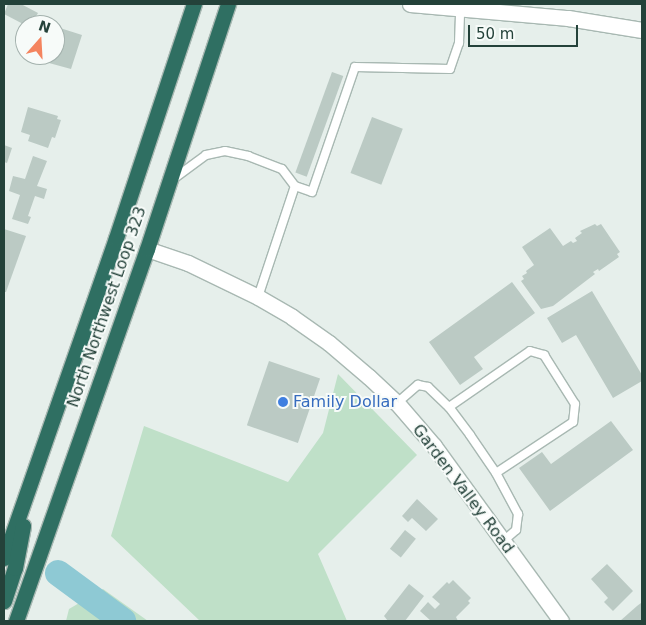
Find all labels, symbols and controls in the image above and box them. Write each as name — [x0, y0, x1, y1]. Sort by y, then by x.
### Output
north arrow — [15, 15, 65, 65]
scale bar — [471, 15, 581, 47]
text: N — [36, 17, 53, 36]
text: 50 m — [476, 25, 514, 43]
street label: North Northwest Loop 323 — [64, 204, 150, 410]
place label: Family Dollar — [293, 392, 397, 412]
marker: Family Dollar — [277, 396, 289, 408]
street label: Garden Valley Road — [408, 421, 518, 557]

